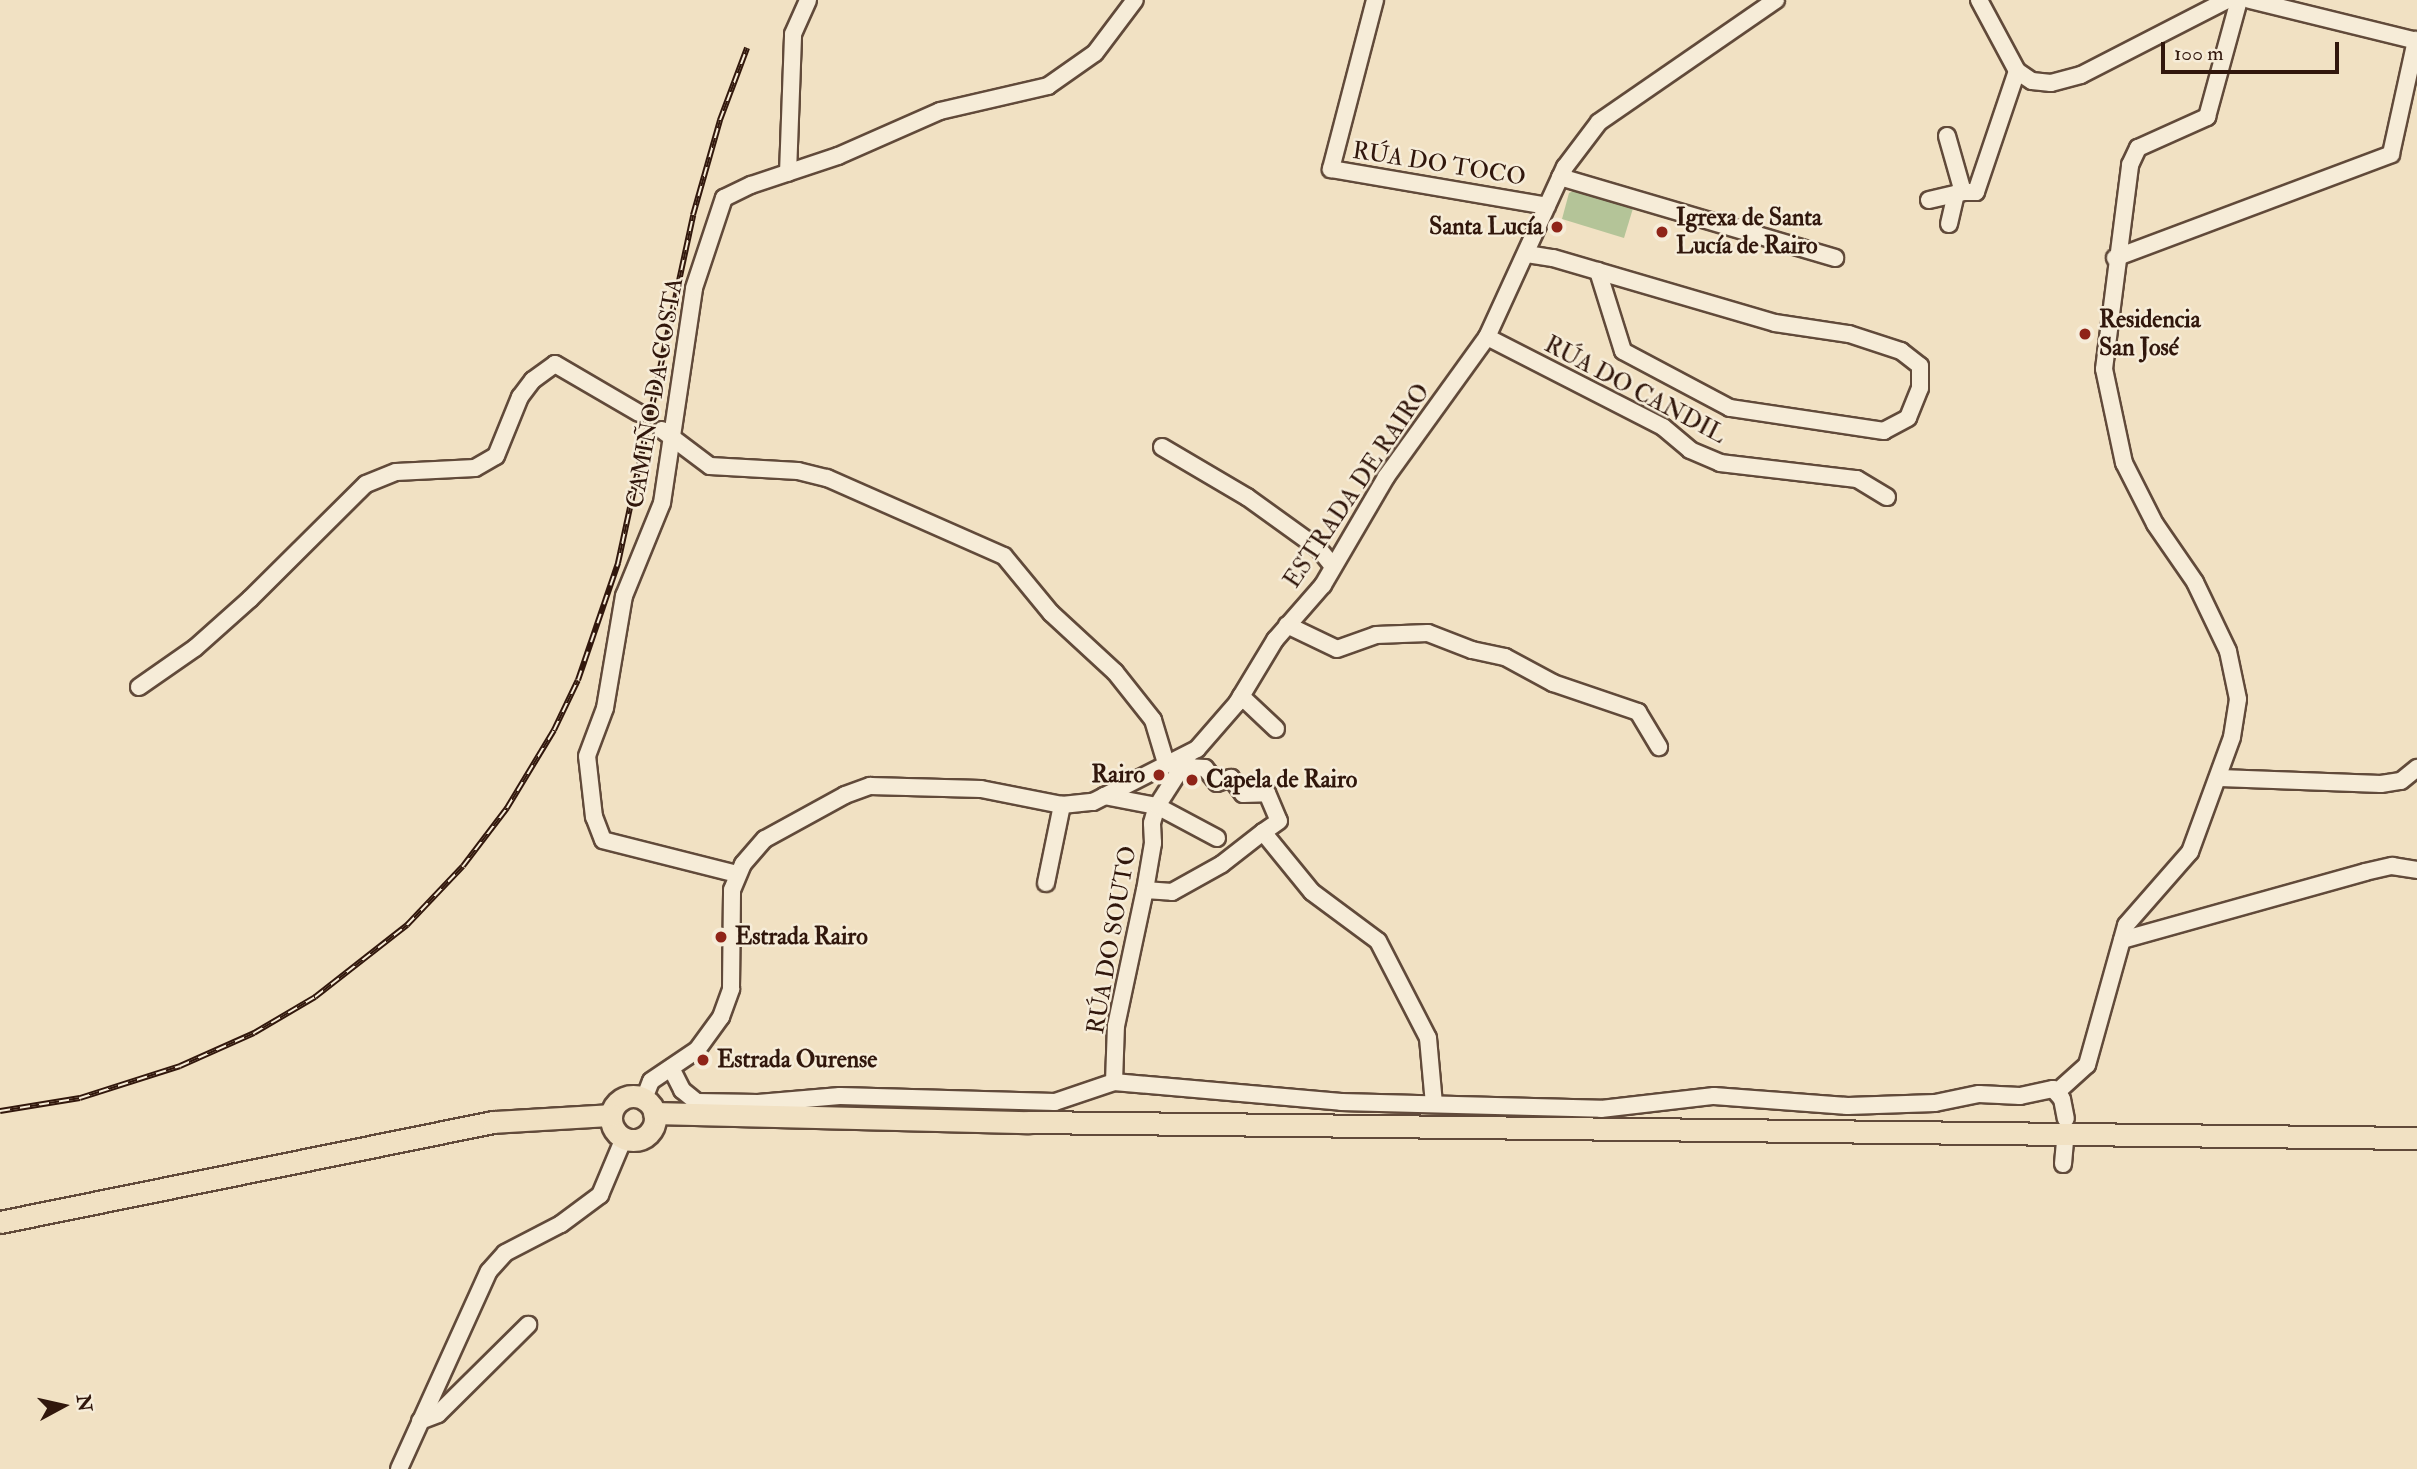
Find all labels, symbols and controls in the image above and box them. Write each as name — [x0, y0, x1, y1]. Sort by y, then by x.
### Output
scale bar — [2165, 28, 2344, 72]
text: 100 m — [2174, 40, 2224, 67]
street label: RÚA DO TOCO — [1350, 136, 1528, 192]
place label: Igrexa de Santa Lucía de Rairo — [1676, 204, 1822, 260]
place label: Santa Lucía — [1429, 213, 1543, 241]
marker: Santa Lucía — [1549, 219, 1565, 235]
marker: Igrexa de Santa Lucía de Rairo — [1654, 224, 1670, 240]
street label: CAMIÑO DA COSTA — [621, 275, 689, 511]
place label: Residencia San José — [2099, 306, 2201, 362]
marker: Residencia San José — [2077, 326, 2093, 342]
street label: RÚA DO CANDIL — [1539, 330, 1731, 450]
street label: ESTRADA DE RAIRO — [1278, 378, 1436, 594]
place label: Rairo — [1091, 761, 1145, 789]
place label: Capela de Rairo — [1206, 766, 1357, 794]
marker: Rairo — [1151, 767, 1167, 783]
marker: Capela de Rairo — [1184, 772, 1200, 788]
street label: RÚA DO SOUTO — [1081, 844, 1143, 1036]
place label: Estrada Rairo — [735, 923, 868, 951]
marker: Estrada Rairo — [713, 929, 729, 945]
place label: Estrada Ourense — [717, 1046, 877, 1074]
marker: Estrada Ourense — [695, 1052, 711, 1068]
north arrow — [28, 1371, 98, 1441]
text: N — [71, 1393, 97, 1413]

